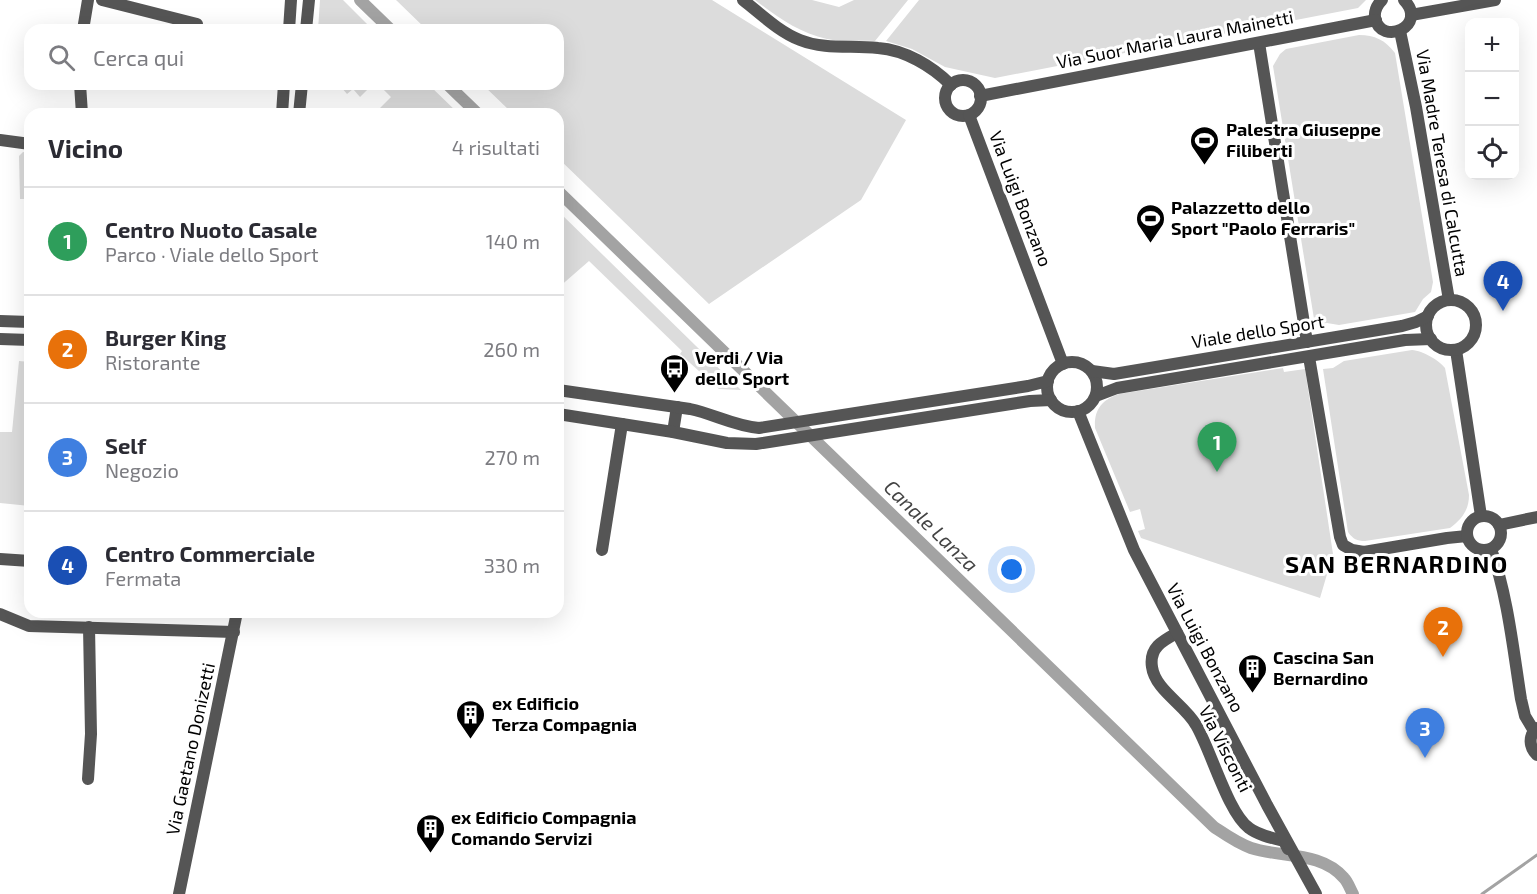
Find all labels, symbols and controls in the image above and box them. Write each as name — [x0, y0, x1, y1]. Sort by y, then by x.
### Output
street label: Via Suor Maria Laura Mainetti — [1054, 5, 1295, 73]
map controls — [1465, 18, 1519, 180]
button: + — [1465, 18, 1519, 72]
search box — [24, 24, 564, 90]
icon: search — [45, 41, 78, 74]
text: Cerca qui — [93, 44, 184, 70]
street label: Via Madre Teresa di Calcutta — [1412, 48, 1474, 278]
button: − — [1465, 72, 1519, 126]
place label: Palestra Giuseppe Filiberti — [1226, 118, 1381, 161]
sports icon: Palestra Giuseppe Filiberti — [1189, 124, 1221, 166]
button: locate — [1465, 126, 1519, 180]
street label: Via Luigi Bonzano — [985, 128, 1057, 270]
text: Vicino — [48, 132, 123, 163]
text: 4 risultati — [452, 135, 540, 159]
place label: Palazzetto dello Sport "Paolo Ferraris" — [1171, 196, 1355, 239]
sports icon: Palazzetto dello Sport "Paolo Ferraris" — [1134, 202, 1166, 244]
text: Centro Nuoto Casale — [105, 216, 317, 242]
text: 1 — [63, 229, 72, 253]
text: 140 m — [486, 229, 540, 253]
text: Parco · Viale dello Sport — [105, 242, 319, 266]
pin: 4 — [1484, 262, 1522, 311]
street label: Viale dello Sport — [1190, 310, 1326, 352]
text: Burger King — [105, 324, 226, 350]
text: 2 — [62, 337, 73, 361]
text: 260 m — [483, 337, 540, 361]
place label: Verdi / Via dello Sport — [695, 346, 790, 389]
text: Ristorante — [105, 350, 200, 374]
bus stop icon: Verdi / Via dello Sport — [658, 352, 690, 394]
pin: 1 — [1198, 422, 1236, 472]
text: Self — [105, 432, 146, 458]
text: 3 — [62, 445, 73, 469]
text: 270 m — [484, 445, 540, 469]
text: Negozio — [105, 458, 179, 482]
water label: Canale Lanza — [880, 474, 984, 576]
text: Centro Commerciale — [105, 540, 315, 566]
district label: SAN BERNARDINO — [1285, 549, 1509, 578]
text: 4 — [61, 553, 74, 577]
text: 330 m — [484, 553, 540, 577]
your location — [997, 555, 1026, 584]
text: Fermata — [105, 566, 181, 590]
street label: Via Luigi Bonzano — [1163, 579, 1249, 716]
pin: 2 — [1424, 608, 1462, 657]
place label: Cascina San Bernardino — [1273, 646, 1374, 689]
building icon: Cascina San Bernardino — [1236, 652, 1268, 694]
street label: Via Gaetano Donizetti — [161, 661, 219, 837]
place label: ex Edificio Terza Compagnia — [492, 692, 637, 735]
building icon: ex Edificio Terza Compagnia — [455, 698, 487, 740]
street label: Via Visconti — [1195, 702, 1257, 795]
pin: 3 — [1406, 708, 1444, 758]
place label: ex Edificio Compagnia Comando Servizi — [451, 806, 637, 849]
building icon: ex Edificio Compagnia Comando Servizi — [414, 812, 446, 854]

